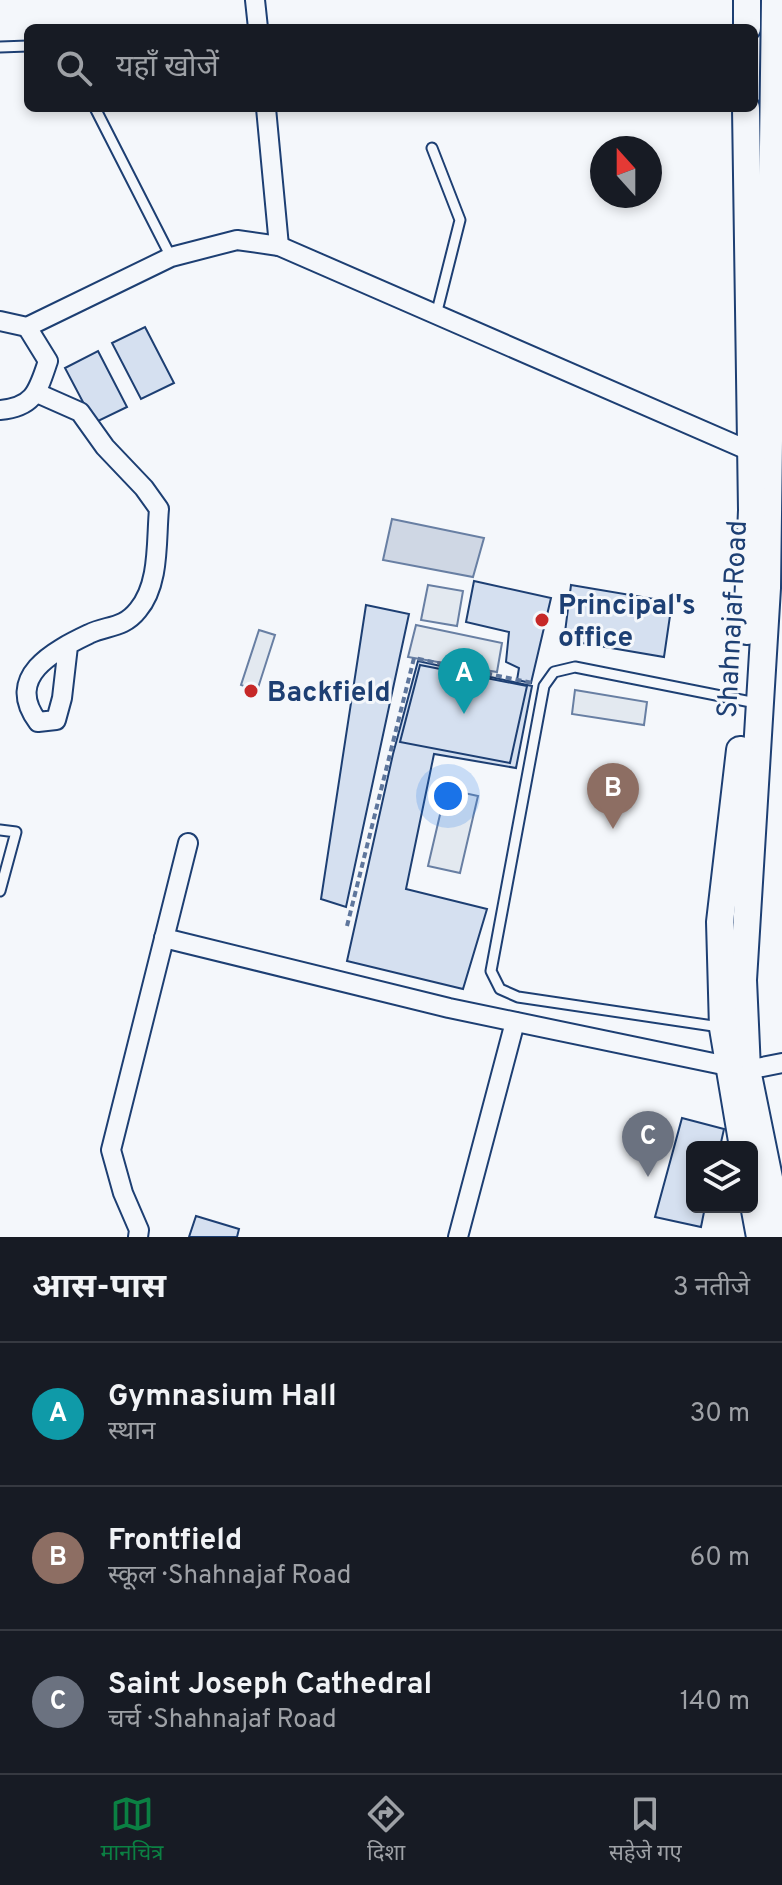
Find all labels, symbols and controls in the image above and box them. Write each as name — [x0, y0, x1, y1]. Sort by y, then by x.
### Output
search box — [24, 24, 758, 112]
icon: search — [52, 46, 96, 90]
text: यहाँ खोजें — [116, 50, 219, 87]
north arrow — [590, 136, 662, 208]
street label: Shahnajaf Road — [711, 520, 757, 719]
place label: Principal's office — [558, 589, 696, 657]
marker: Principal's office — [533, 611, 551, 629]
pin: A — [438, 648, 490, 714]
place label: Backfield — [267, 676, 391, 712]
marker: Backfield — [242, 682, 260, 700]
pin: B — [587, 763, 639, 829]
your location — [428, 776, 468, 816]
pin: C — [622, 1111, 674, 1177]
map controls — [686, 1141, 758, 1213]
button: layers — [686, 1141, 758, 1213]
text: आस-पास — [32, 1267, 166, 1310]
text: 3 नतीजे — [673, 1272, 750, 1305]
text: Gymnasium Hall — [108, 1379, 337, 1416]
text: A — [49, 1398, 67, 1431]
text: 30 m — [690, 1398, 750, 1431]
text: स्थान — [108, 1416, 155, 1449]
text: Frontfield — [108, 1523, 242, 1560]
text: B — [49, 1542, 67, 1575]
text: 60 m — [690, 1542, 750, 1575]
text: स्कूल · Shahnajaf Road — [108, 1560, 351, 1593]
text: Saint Joseph Cathedral — [108, 1667, 432, 1704]
text: C — [50, 1686, 66, 1719]
text: 140 m — [680, 1686, 750, 1719]
text: चर्च · Shahnajaf Road — [108, 1704, 337, 1737]
tab: मानचित्र — [100, 1792, 163, 1869]
tab: दिशा — [364, 1792, 408, 1869]
tab: सहेजे गए — [609, 1792, 682, 1869]

